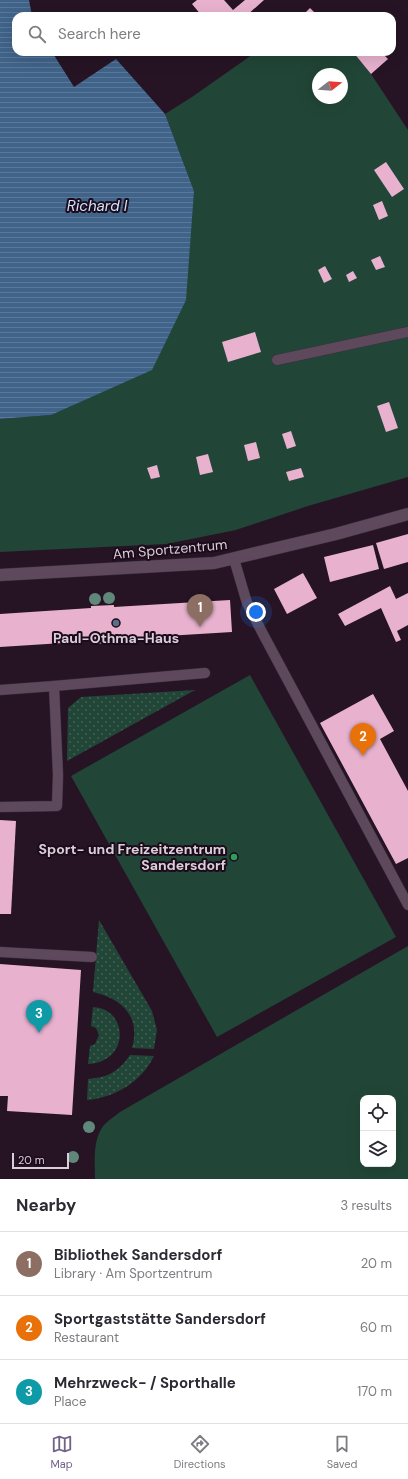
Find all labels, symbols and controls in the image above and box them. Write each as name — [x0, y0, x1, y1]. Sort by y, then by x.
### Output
search box — [12, 12, 396, 56]
icon: search — [26, 23, 48, 45]
text: Search here — [58, 24, 141, 44]
north arrow — [312, 68, 348, 104]
water label: Richard I — [67, 196, 128, 216]
street label: Am Sportzentrum — [112, 535, 228, 563]
pin: 1 — [187, 594, 213, 627]
your location — [246, 602, 266, 622]
marker: Paul-Othma-Haus — [111, 618, 121, 628]
place label: Paul-Othma-Haus — [53, 629, 179, 647]
pin: 2 — [350, 723, 376, 756]
place label: Sport- und Freizeitzentrum Sandersdorf — [39, 840, 226, 874]
marker: Sport- und Freizeitzentrum Sandersdorf — [229, 852, 239, 862]
pin: 3 — [26, 1000, 52, 1033]
map controls — [360, 1095, 396, 1167]
button: locate — [360, 1095, 396, 1131]
button: layers — [360, 1131, 396, 1167]
scale bar — [12, 1151, 69, 1170]
text: 20 m — [18, 1153, 44, 1167]
text: Nearby — [16, 1194, 76, 1216]
text: 3 results — [340, 1197, 392, 1214]
text: Bibliothek Sandersdorf — [54, 1245, 222, 1265]
text: 1 — [27, 1255, 31, 1272]
text: 20 m — [361, 1255, 392, 1272]
text: Library · Am Sportzentrum — [54, 1265, 212, 1282]
text: Sportgaststätte Sandersdorf — [54, 1309, 266, 1329]
text: 2 — [25, 1319, 33, 1336]
text: 60 m — [360, 1319, 392, 1336]
text: Restaurant — [54, 1329, 119, 1346]
text: Mehrzweck- / Sporthalle — [54, 1373, 236, 1393]
text: 3 — [25, 1383, 33, 1400]
text: 170 m — [357, 1383, 392, 1400]
text: Place — [54, 1393, 86, 1410]
tab: Map — [51, 1433, 73, 1471]
tab: Directions — [174, 1433, 226, 1471]
tab: Saved — [327, 1433, 357, 1471]

